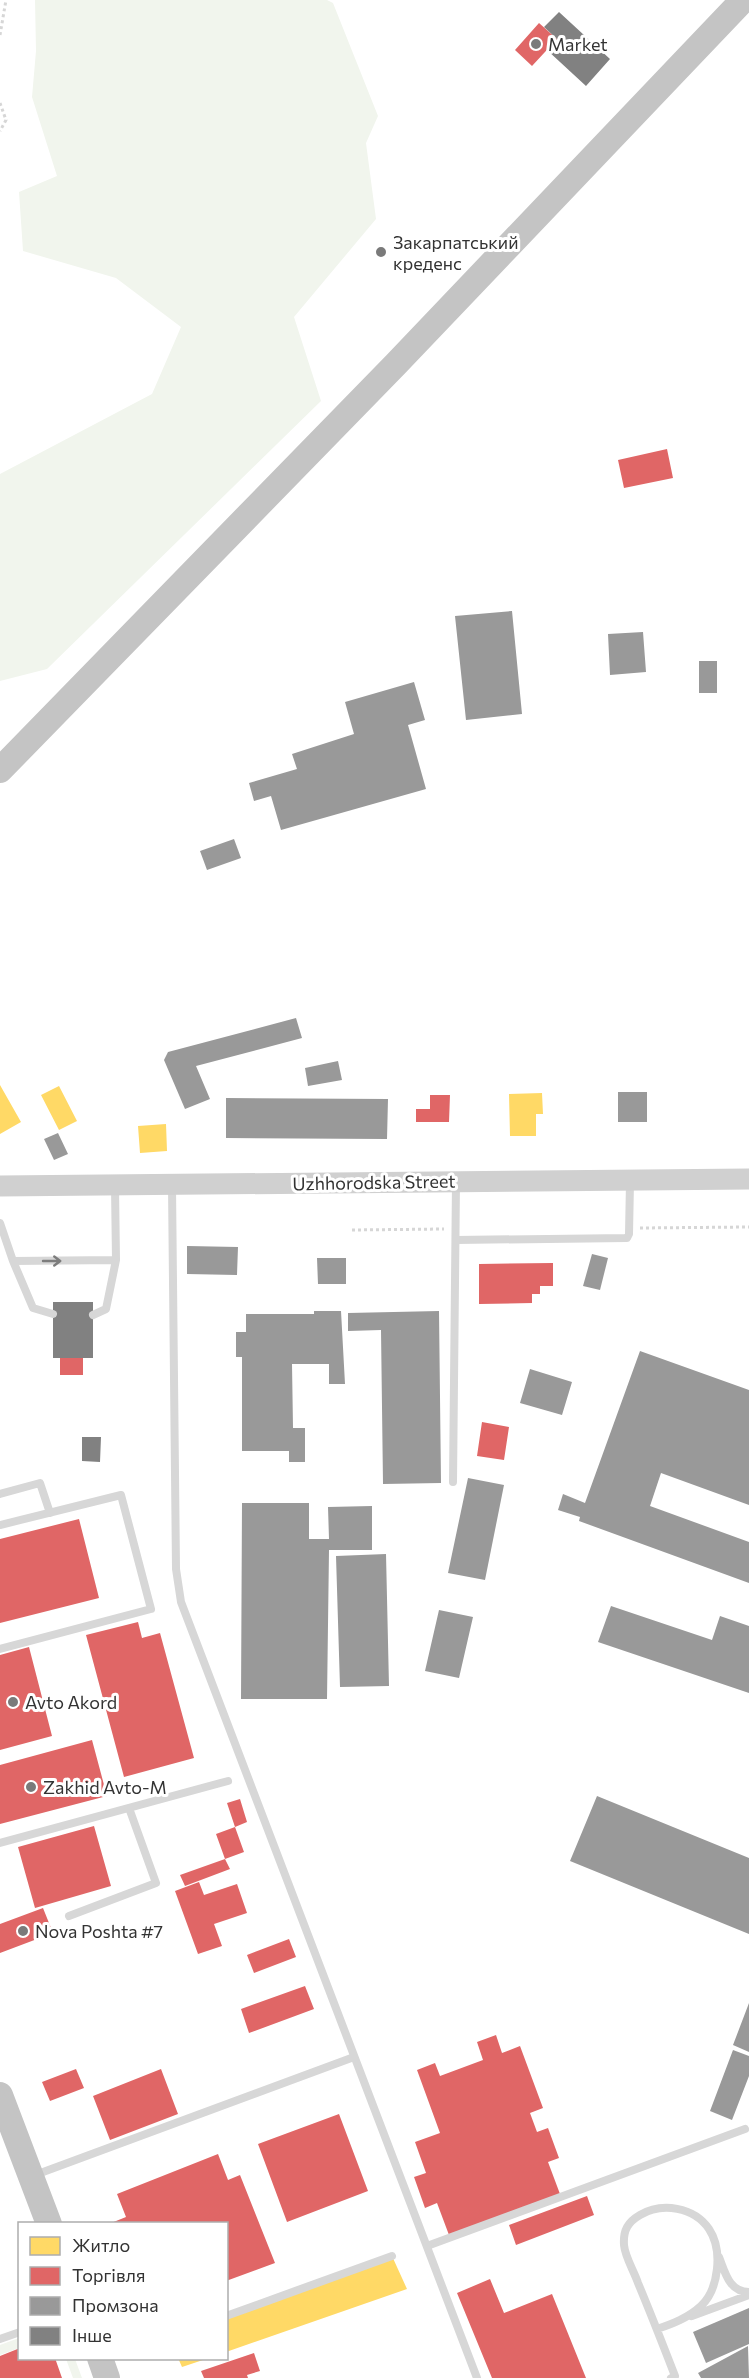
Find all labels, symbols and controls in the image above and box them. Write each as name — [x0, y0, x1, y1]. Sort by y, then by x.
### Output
place label: Market — [548, 33, 608, 55]
marker: Market — [529, 37, 543, 51]
place label: Закарпатський креденс — [393, 231, 518, 274]
marker: Закарпатський креденс — [374, 245, 388, 259]
street label: Uzhhorodska Street — [292, 1170, 456, 1194]
one-way arrow — [41, 1255, 61, 1267]
place label: Avto Akord — [25, 1691, 117, 1713]
marker: Avto Akord — [6, 1695, 20, 1709]
place label: Zakhid Avto-M — [43, 1776, 167, 1798]
marker: Zakhid Avto-M — [24, 1780, 38, 1794]
place label: Nova Poshta #7 — [35, 1920, 163, 1942]
marker: Nova Poshta #7 — [16, 1924, 30, 1938]
legend — [18, 2222, 228, 2360]
text: Житло — [72, 2234, 130, 2256]
text: Торгівля — [72, 2264, 145, 2286]
text: Промзона — [72, 2294, 159, 2316]
text: Інше — [72, 2324, 112, 2346]

